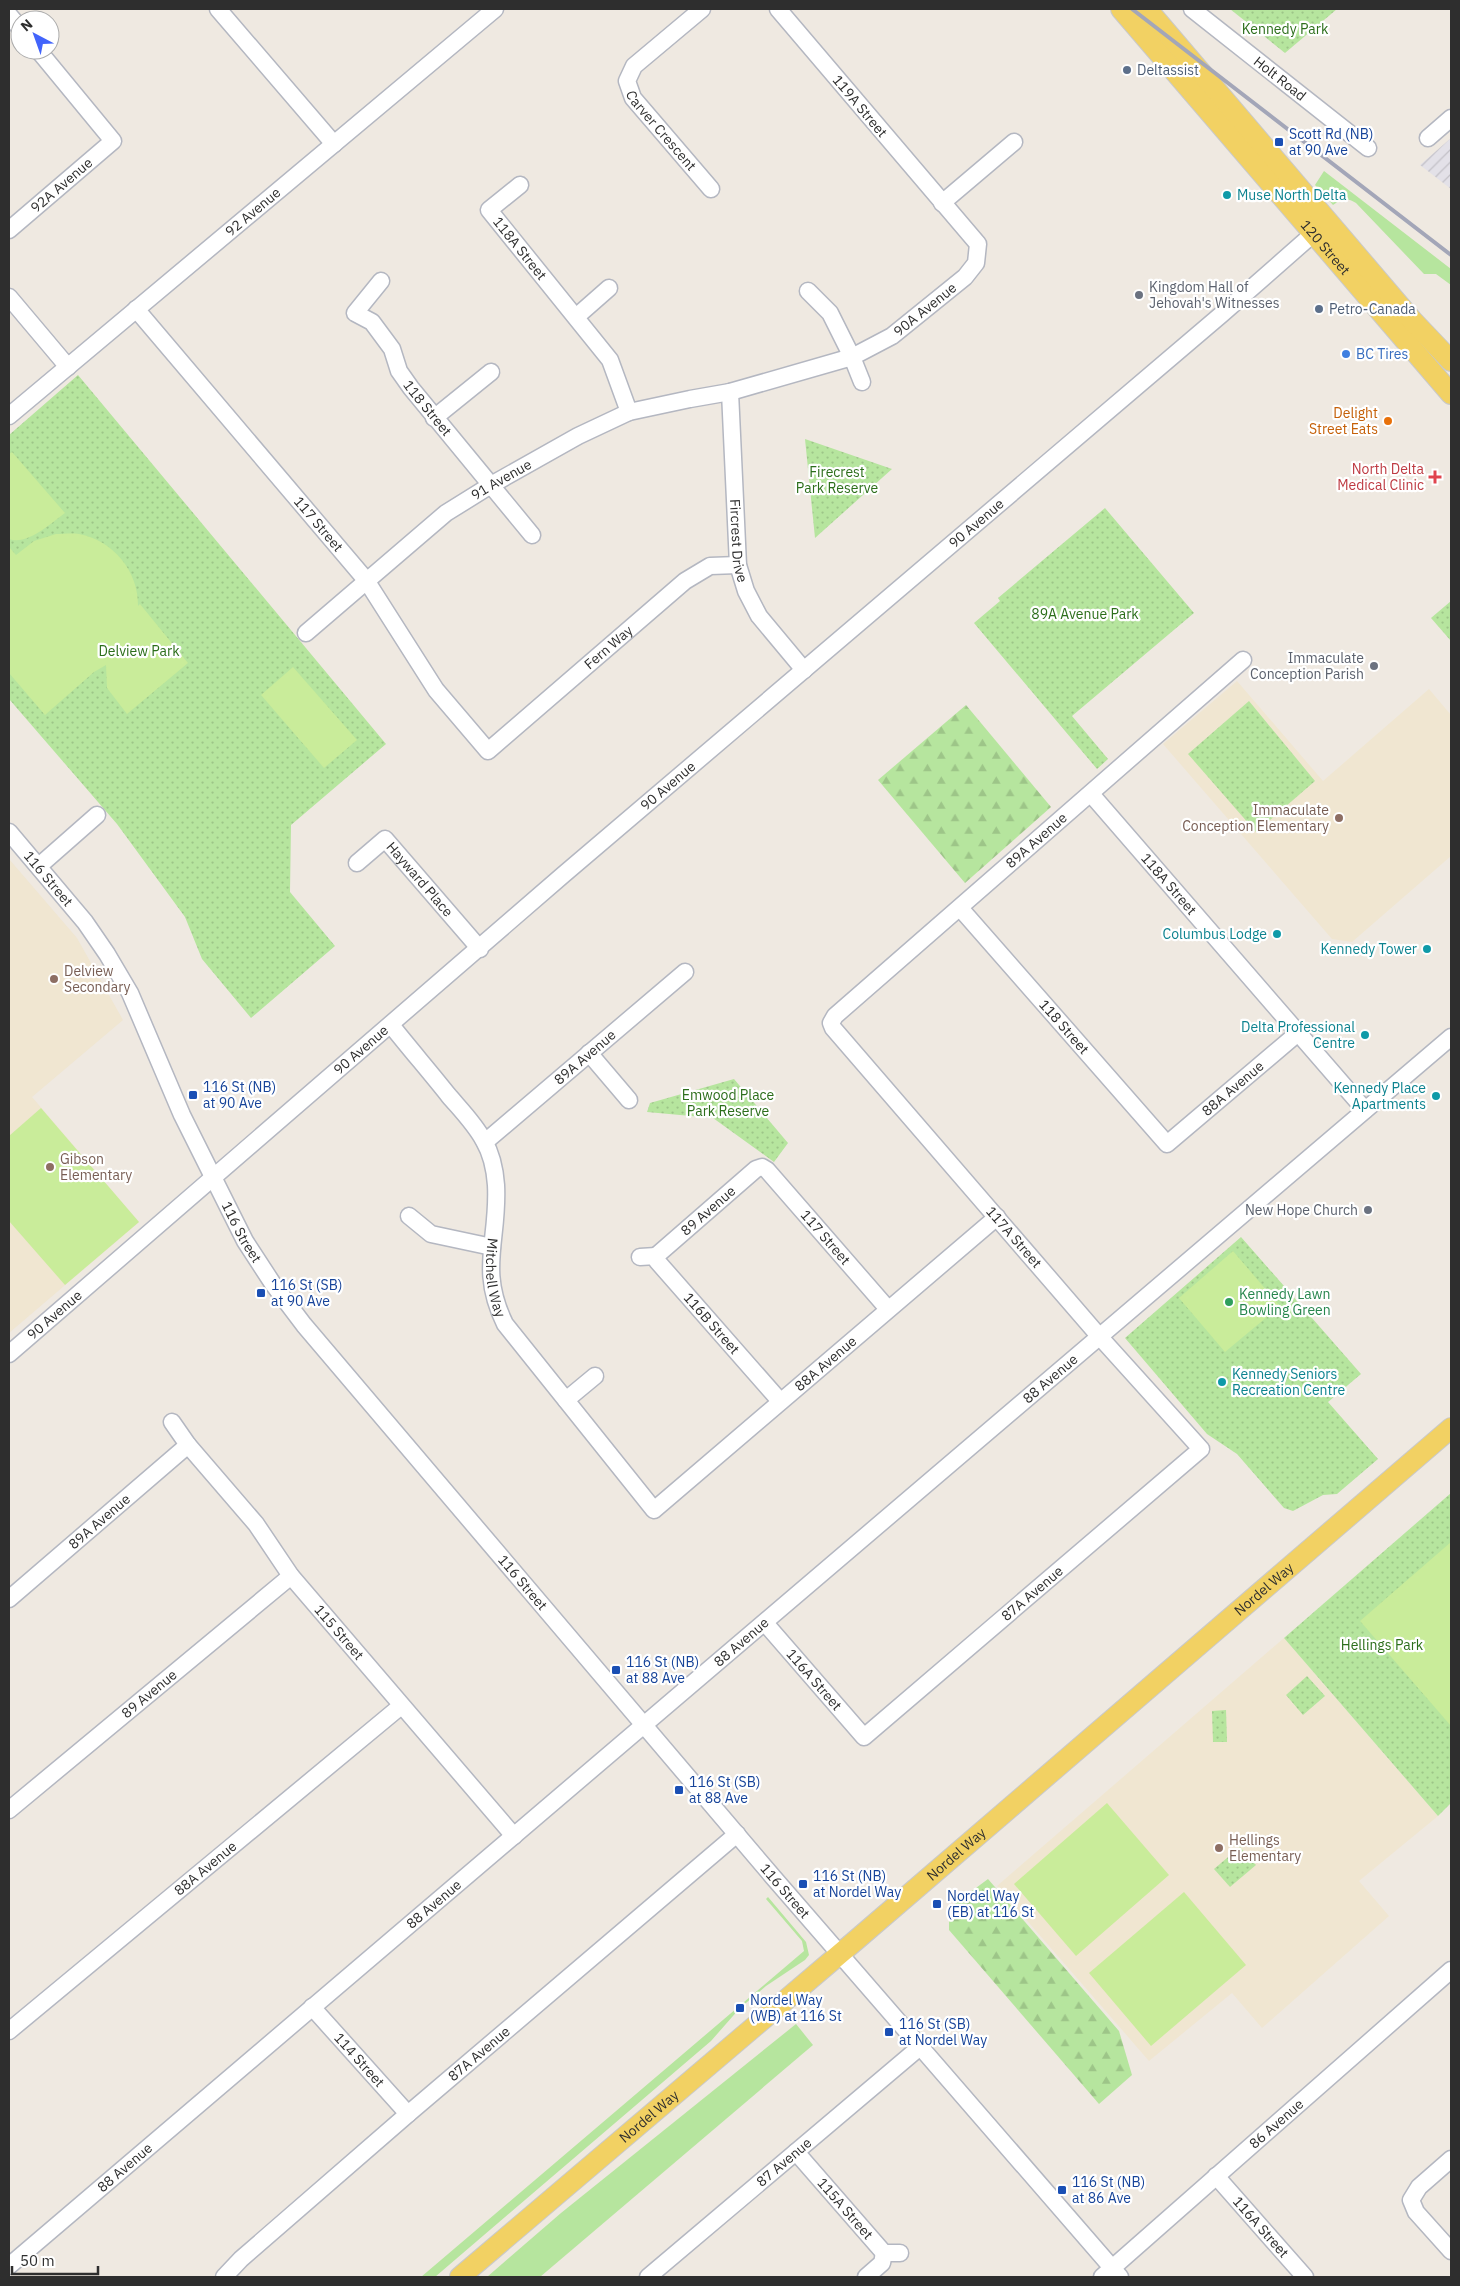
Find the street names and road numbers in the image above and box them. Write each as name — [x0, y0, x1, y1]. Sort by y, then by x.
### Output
street label: Holt Road — [1250, 52, 1310, 105]
street label: 119A Street — [829, 71, 891, 141]
street label: Carver Crescent — [622, 88, 700, 174]
street label: 92A Avenue — [27, 153, 96, 217]
street label: 92 Avenue — [221, 183, 284, 240]
street label: 118A Street — [489, 213, 551, 284]
street label: 120 Street — [1297, 216, 1354, 279]
street label: 90A Avenue — [890, 278, 960, 340]
street label: 118 Street — [399, 377, 456, 440]
street label: 91 Avenue — [468, 455, 535, 504]
street label: 117 Street — [290, 493, 347, 555]
street label: 90 Avenue — [945, 495, 1008, 552]
street label: Fircrest Drive — [726, 499, 752, 585]
street label: Fern Way — [580, 621, 636, 673]
street label: 90 Avenue — [637, 757, 699, 814]
street label: 89A Avenue — [1002, 808, 1071, 872]
street label: Hayward Place — [382, 838, 457, 921]
street label: 116 Street — [20, 847, 77, 910]
street label: 118A Street — [1137, 849, 1201, 919]
street label: 118 Street — [1035, 996, 1093, 1058]
street label: 90 Avenue — [330, 1021, 392, 1079]
street label: 89A Avenue — [550, 1026, 620, 1089]
street label: 88A Avenue — [1198, 1057, 1268, 1120]
street label: 89 Avenue — [677, 1182, 739, 1239]
street label: 116 Street — [218, 1199, 266, 1266]
street label: 117A Street — [982, 1202, 1046, 1272]
street label: 117 Street — [797, 1206, 854, 1269]
street label: Mitchell Way — [482, 1237, 510, 1320]
street label: 90 Avenue — [23, 1286, 86, 1343]
street label: 116B Street — [680, 1289, 744, 1358]
street label: 88A Avenue — [791, 1332, 860, 1395]
street label: 88 Avenue — [1019, 1350, 1082, 1407]
street label: 89A Avenue — [65, 1490, 134, 1553]
street label: 116 Street — [494, 1551, 551, 1614]
street label: Nordel Way — [1230, 1559, 1297, 1620]
street label: 87A Avenue — [997, 1562, 1067, 1625]
street label: 115 Street — [311, 1601, 368, 1664]
street label: 88 Avenue — [710, 1613, 773, 1671]
street label: 116A Street — [782, 1645, 846, 1714]
street label: 89 Avenue — [118, 1665, 181, 1722]
street label: Nordel Way — [923, 1823, 989, 1884]
street label: 88A Avenue — [170, 1837, 240, 1899]
street label: 116 Street — [756, 1860, 814, 1922]
street label: 88 Avenue — [402, 1875, 465, 1933]
street label: 87A Avenue — [444, 2022, 514, 2085]
street label: 114 Street — [330, 2029, 389, 2091]
street label: Nordel Way — [615, 2086, 682, 2147]
street label: 86 Avenue — [1245, 2095, 1307, 2153]
street label: 87 Avenue — [753, 2133, 816, 2191]
street label: 88 Avenue — [93, 2139, 156, 2196]
street label: 115A Street — [814, 2174, 877, 2243]
street label: 116A Street — [1229, 2193, 1293, 2262]

